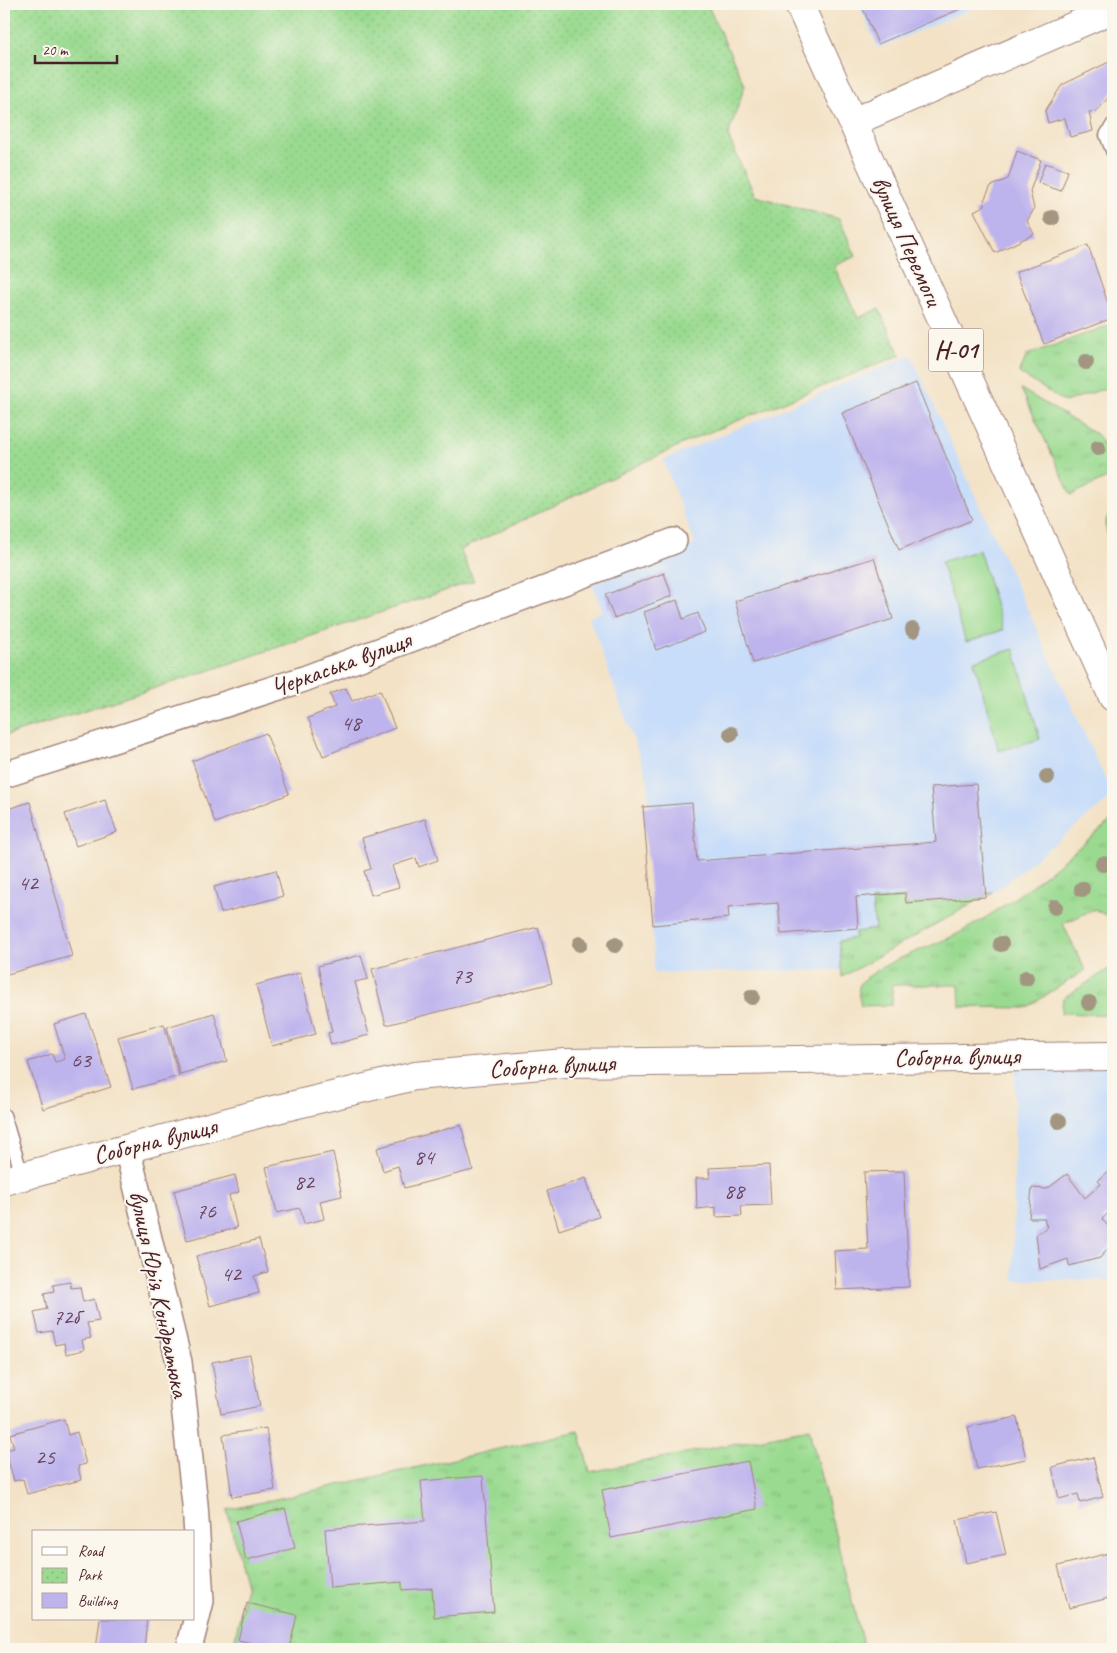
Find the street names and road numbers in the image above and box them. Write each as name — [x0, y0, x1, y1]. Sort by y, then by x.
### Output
street label: вулиця Перемоги — [864, 171, 951, 313]
road number: Н-01 — [928, 328, 984, 372]
street label: Черкаська вулиця — [267, 623, 418, 704]
street label: Соборна вулиця — [894, 1040, 1023, 1074]
street label: Соборна вулиця — [488, 1047, 618, 1085]
street label: Соборна вулиця — [90, 1110, 222, 1172]
street label: вулиця Юрія Кондратюка — [121, 1188, 197, 1402]

